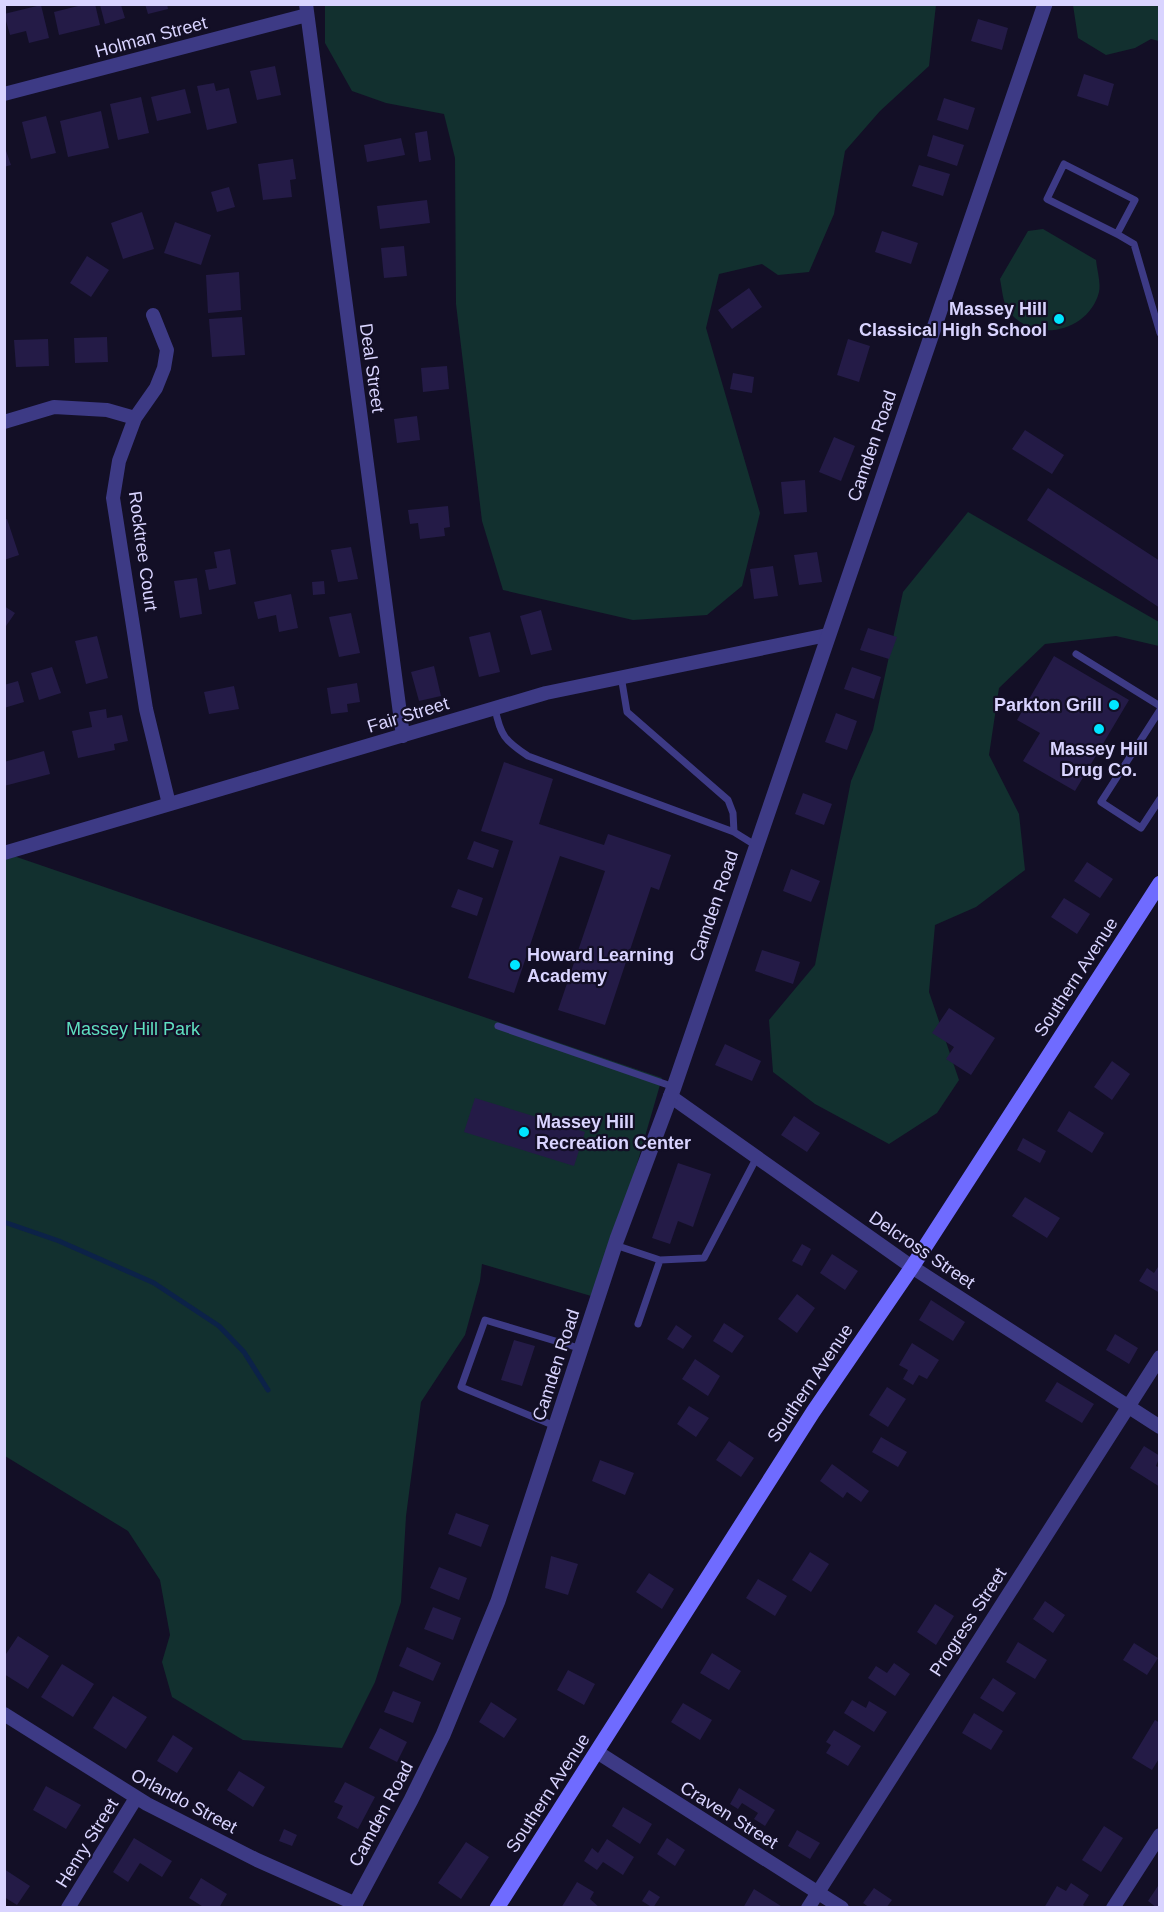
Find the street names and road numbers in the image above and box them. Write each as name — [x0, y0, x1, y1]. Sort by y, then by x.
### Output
street label: Holman Street — [93, 12, 209, 62]
street label: Deal Street — [356, 322, 388, 414]
street label: Camden Road — [844, 388, 900, 504]
street label: Rocktree Court — [125, 490, 161, 612]
street label: Fair Street — [365, 693, 451, 737]
street label: Camden Road — [686, 848, 742, 964]
street label: Southern Avenue — [1030, 914, 1122, 1040]
street label: Delcross Street — [865, 1207, 979, 1293]
street label: Camden Road — [529, 1307, 583, 1423]
street label: Southern Avenue — [763, 1320, 857, 1446]
street label: Progress Street — [926, 1564, 1010, 1680]
street label: Southern Avenue — [502, 1730, 594, 1856]
street label: Camden Road — [345, 1758, 417, 1870]
street label: Orlando Street — [128, 1765, 240, 1837]
street label: Craven Street — [677, 1777, 781, 1853]
street label: Henry Street — [52, 1795, 122, 1891]

